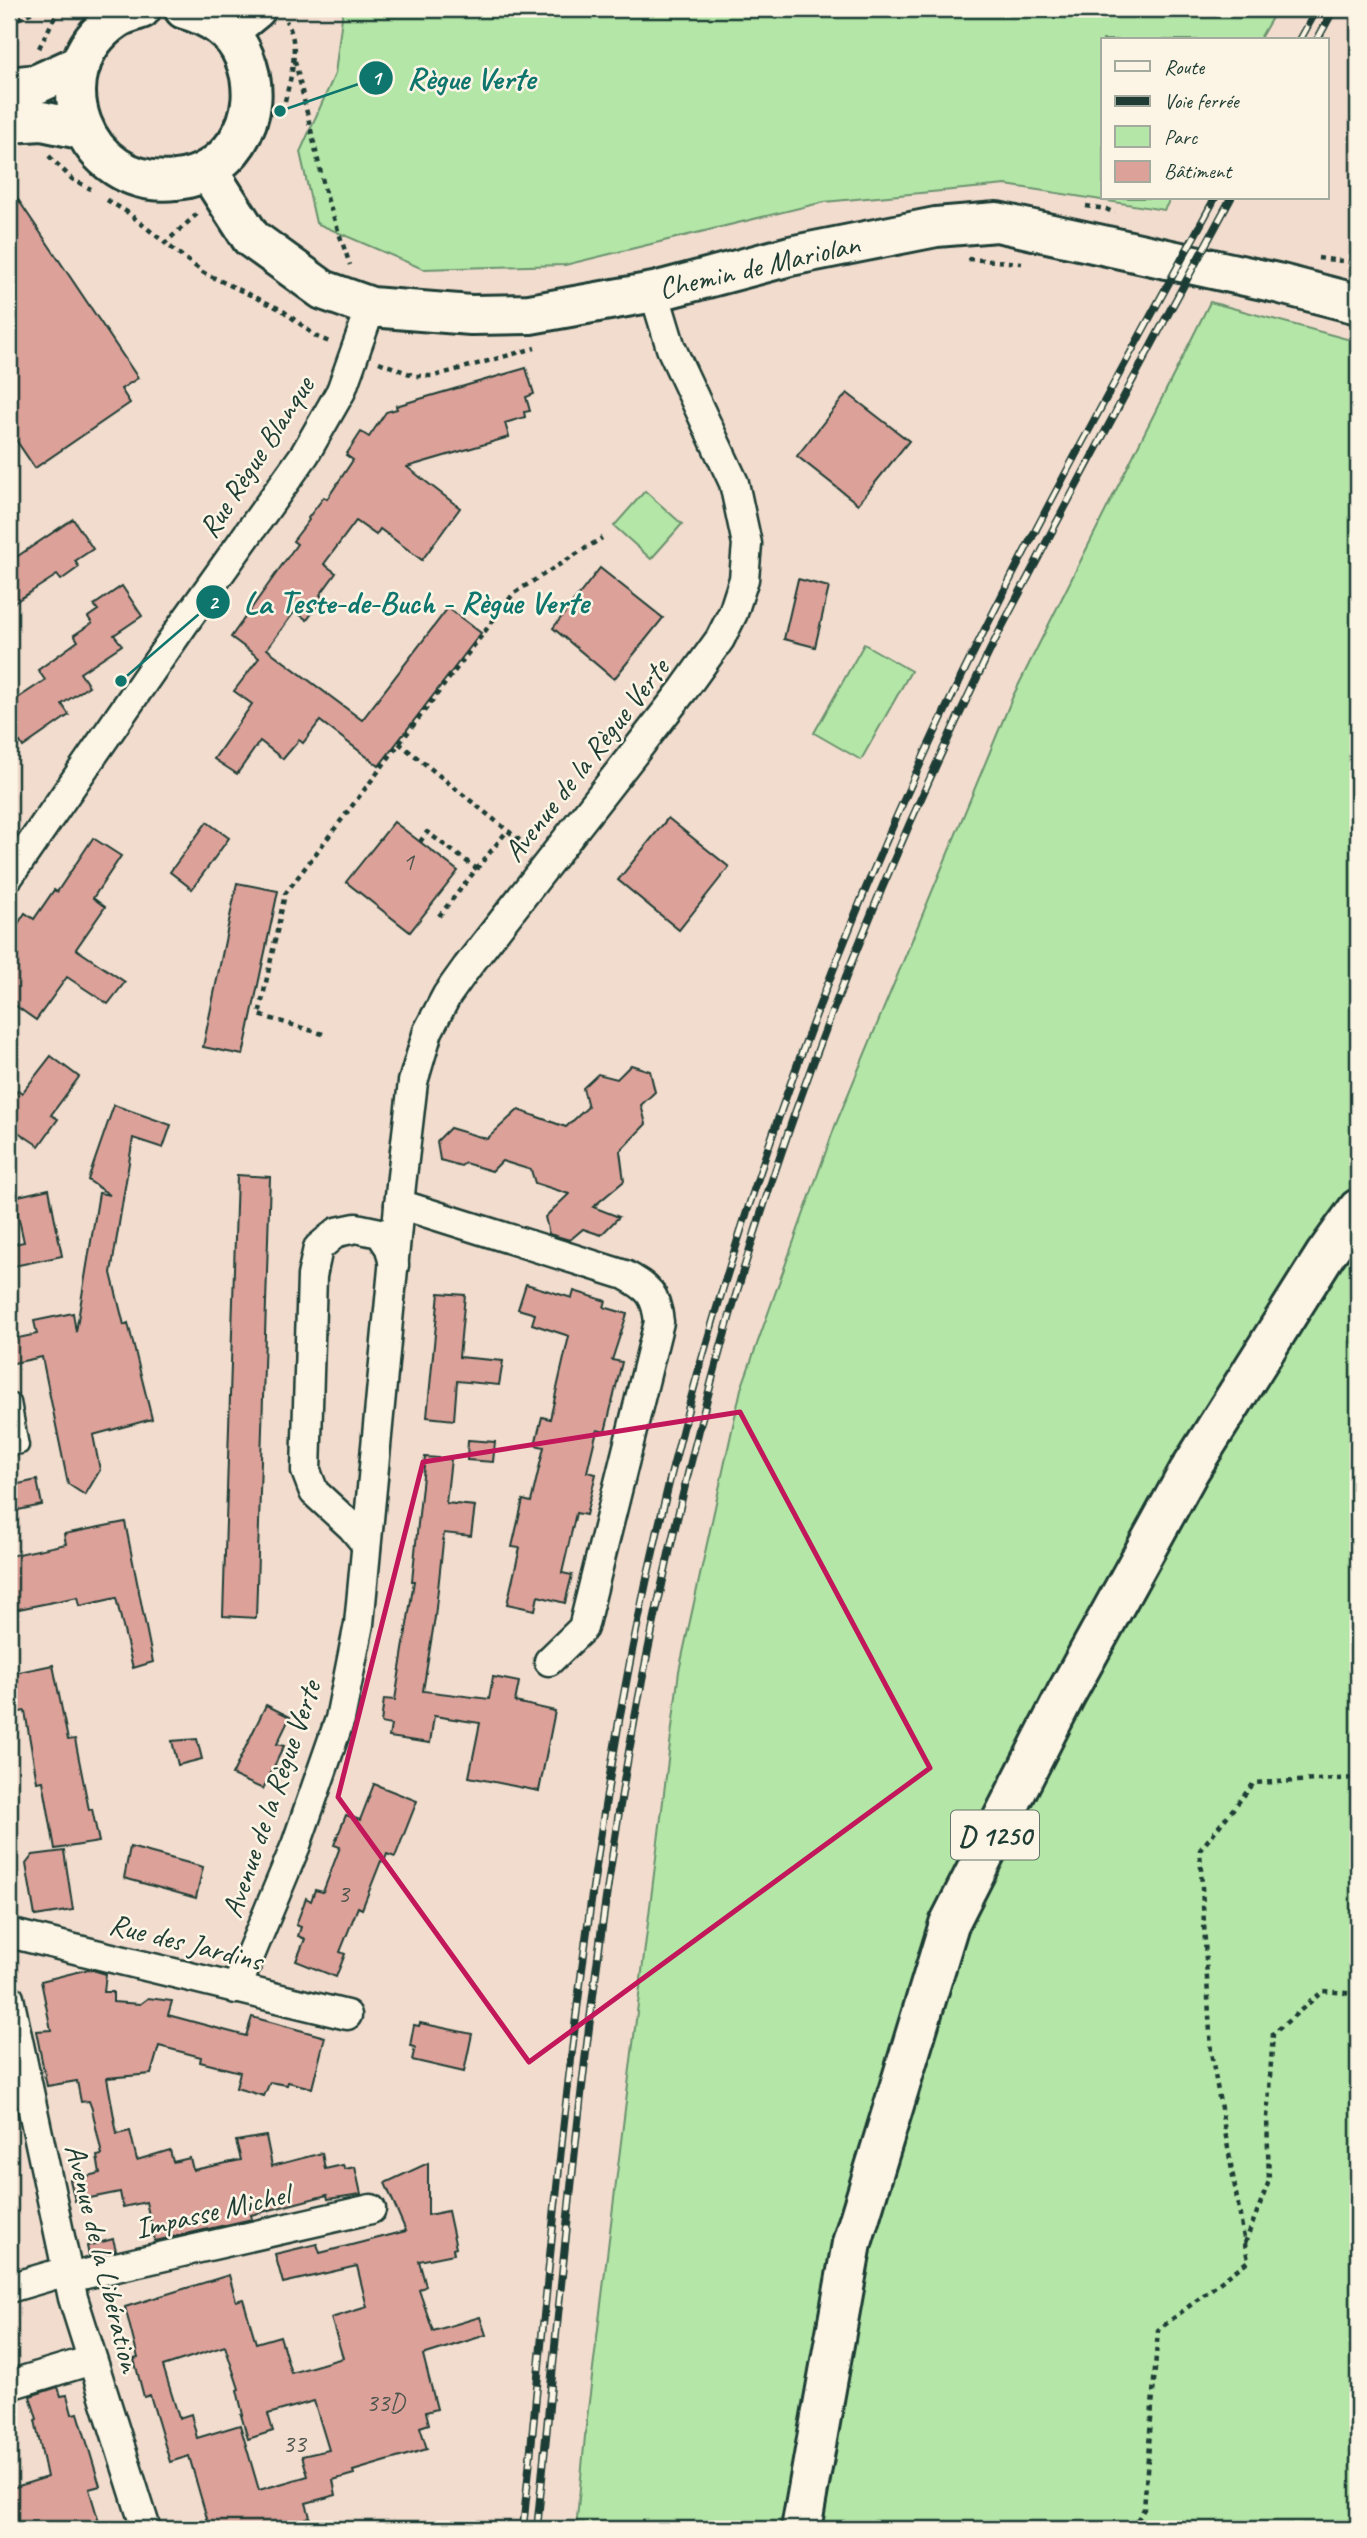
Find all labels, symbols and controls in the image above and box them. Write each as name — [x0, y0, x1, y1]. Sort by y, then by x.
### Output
legend — [1101, 38, 1328, 200]
callout: Règue Verte — [358, 52, 549, 105]
text: Route — [1164, 54, 1205, 80]
text: Règue Verte — [407, 58, 538, 99]
text: 1 — [371, 65, 383, 91]
text: Voie ferrée — [1164, 88, 1241, 114]
text: Parc — [1164, 124, 1199, 150]
text: Bâtiment — [1164, 158, 1233, 184]
street label: Chemin de Mariolan — [655, 224, 864, 308]
street label: Rue Règue Blanque — [190, 367, 324, 545]
callout: La Teste-de-Buch - Règue Verte — [195, 575, 602, 628]
text: La Teste-de-Buch - Règue Verte — [244, 582, 592, 623]
text: 2 — [208, 589, 220, 615]
street label: Avenue de la Règue Verte — [495, 649, 679, 869]
house number: 1 — [402, 845, 415, 878]
street label: Avenue de la Règue Verte — [213, 1673, 330, 1922]
road number: D 1250 — [951, 1811, 1039, 1860]
house number: 3 — [337, 1877, 351, 1910]
street label: Rue des Jardins — [106, 1905, 269, 1980]
street label: Avenue de la Libération — [56, 2140, 150, 2378]
street label: Impasse Michel — [131, 2174, 298, 2247]
house number: 33D — [366, 2386, 406, 2419]
house number: 33 — [282, 2427, 308, 2460]

